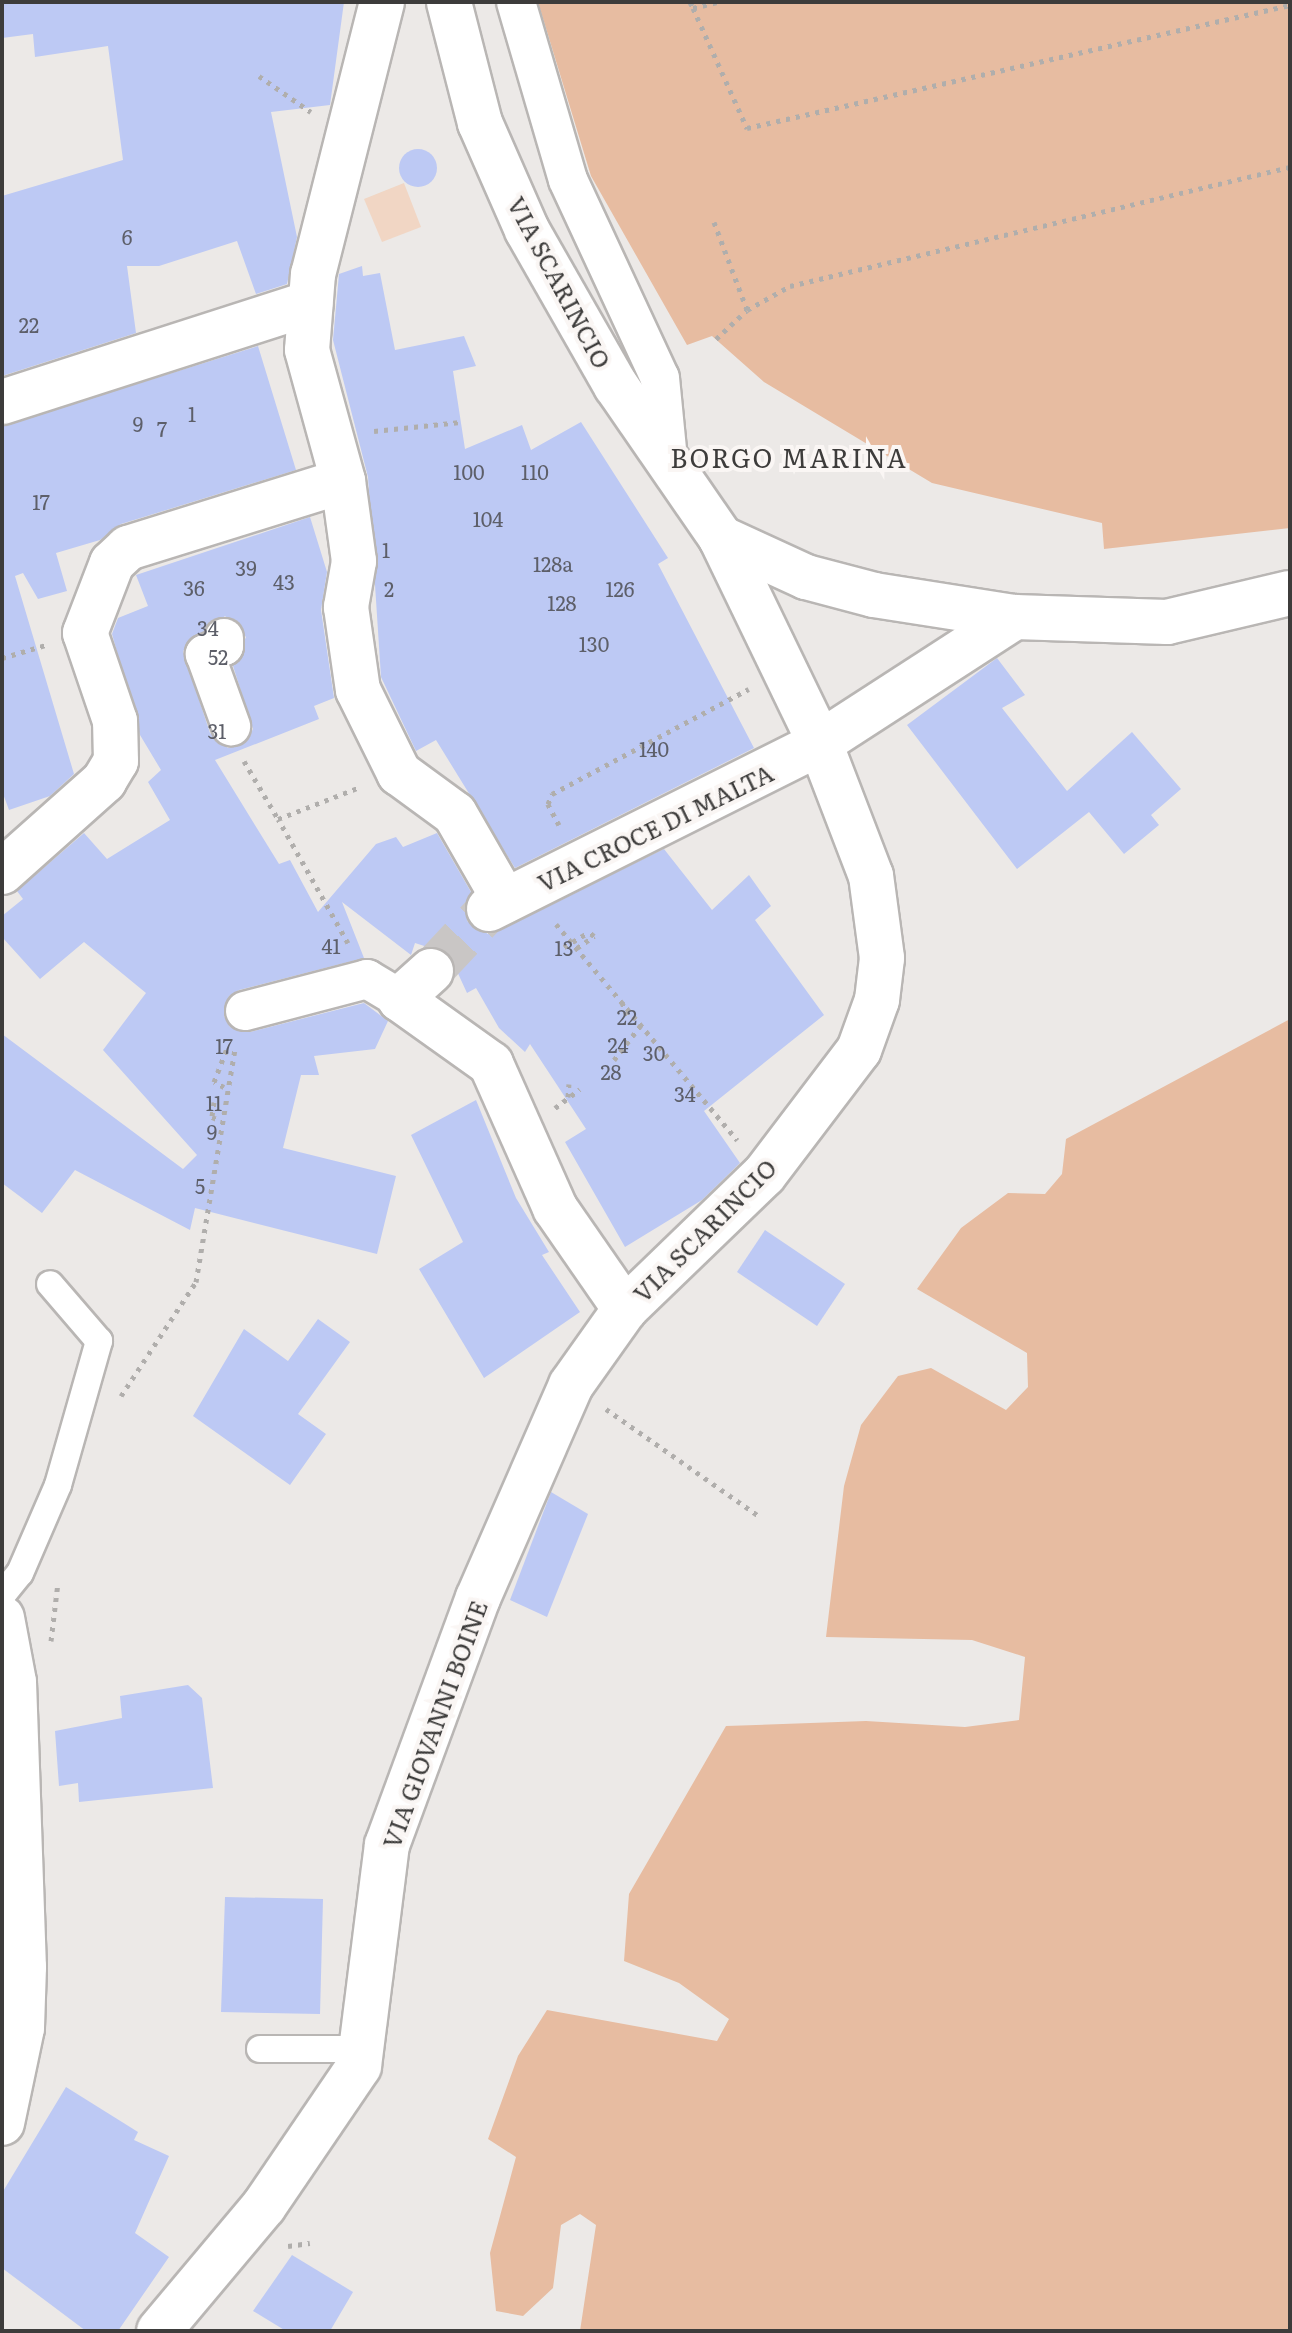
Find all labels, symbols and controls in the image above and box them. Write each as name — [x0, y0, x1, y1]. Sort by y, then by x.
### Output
street label: VIA SCARINCIO — [503, 191, 617, 373]
house number: 6 — [122, 224, 132, 248]
house number: 22 — [19, 312, 39, 336]
house number: 1 — [188, 401, 196, 425]
house number: 9 — [133, 411, 143, 435]
house number: 7 — [157, 416, 167, 440]
district label: BORGO MARINA — [670, 441, 908, 473]
house number: 100 — [453, 459, 485, 483]
house number: 110 — [521, 459, 549, 483]
house number: 17 — [32, 489, 50, 513]
house number: 104 — [473, 506, 503, 530]
house number: 1 — [382, 537, 390, 561]
house number: 128a — [533, 551, 573, 575]
house number: 39 — [235, 555, 257, 579]
house number: 43 — [273, 569, 295, 593]
house number: 36 — [183, 575, 205, 599]
house number: 2 — [384, 576, 394, 600]
house number: 126 — [605, 576, 635, 600]
house number: 128 — [547, 590, 577, 614]
house number: 34 — [197, 615, 219, 639]
house number: 130 — [579, 631, 609, 655]
house number: 52 — [208, 644, 228, 668]
house number: 31 — [208, 718, 226, 742]
house number: 140 — [639, 736, 669, 760]
street label: VIA CROCE DI MALTA — [533, 757, 777, 897]
house number: 41 — [321, 933, 341, 957]
house number: 13 — [555, 935, 573, 959]
house number: 22 — [617, 1004, 637, 1028]
house number: 24 — [607, 1032, 629, 1056]
house number: 17 — [215, 1033, 233, 1057]
house number: 30 — [643, 1040, 665, 1064]
house number: 28 — [600, 1059, 622, 1083]
house number: 34 — [674, 1081, 696, 1105]
house number: 11 — [206, 1090, 222, 1114]
house number: 9 — [207, 1119, 217, 1143]
street label: VIA SCARINCIO — [627, 1153, 781, 1307]
house number: 5 — [195, 1173, 205, 1197]
street label: VIA GIOVANNI BOINE — [376, 1596, 492, 1852]

